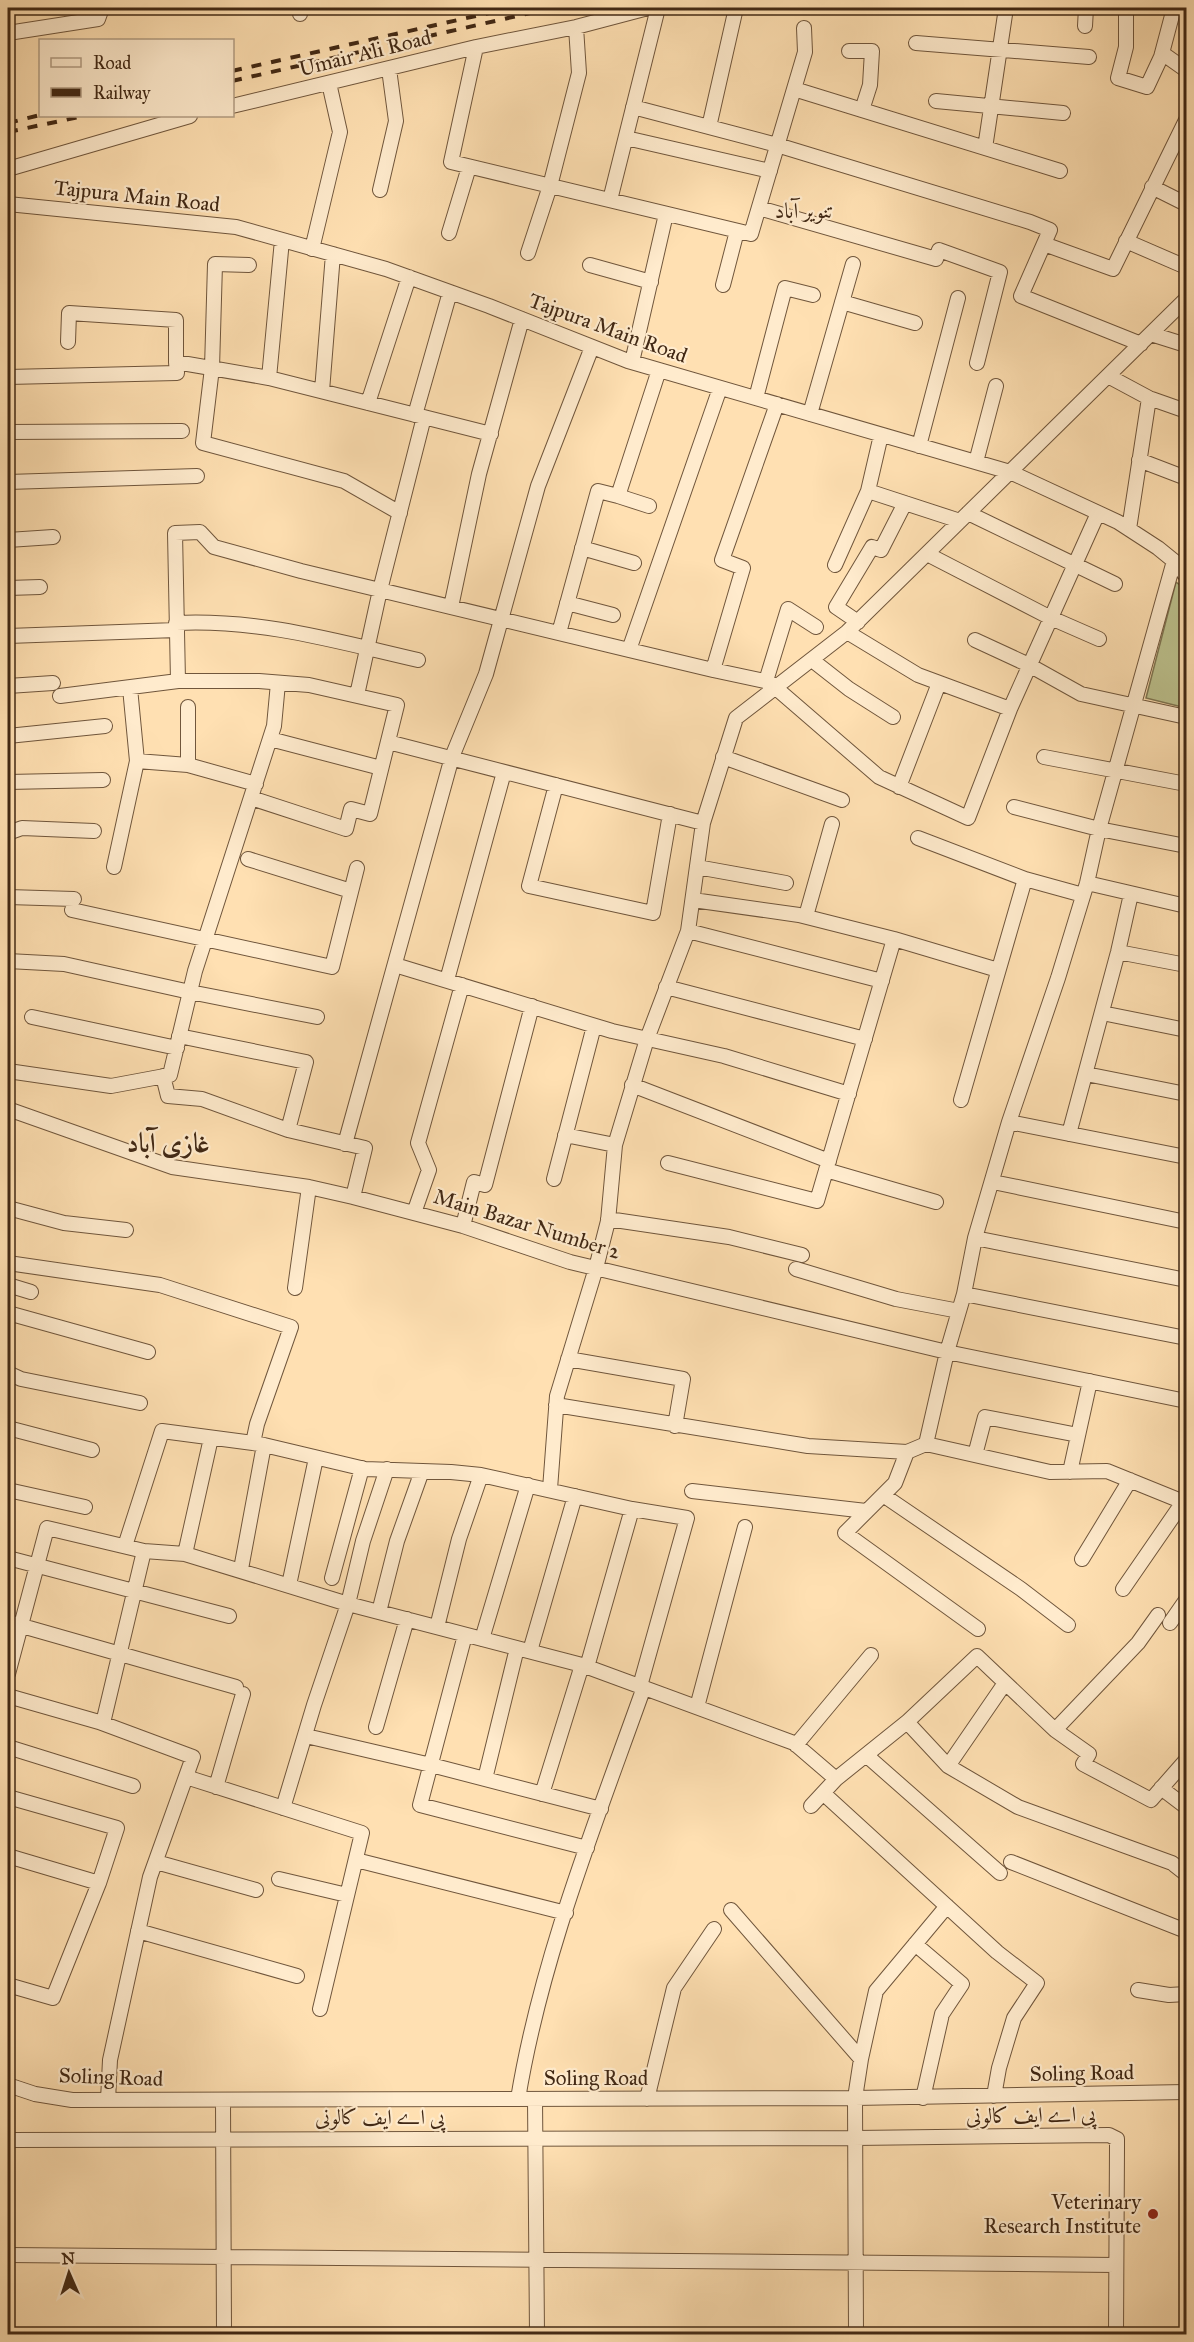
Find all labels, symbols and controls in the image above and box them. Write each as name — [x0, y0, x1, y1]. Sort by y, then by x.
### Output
street label: Umair Ali Road — [296, 24, 434, 82]
legend — [39, 39, 234, 117]
text: Road — [93, 52, 131, 74]
text: Railway — [93, 82, 151, 104]
street label: Tajpura Main Road — [53, 174, 222, 218]
district label: تنویر آباد — [774, 197, 834, 224]
street label: Tajpura Main Road — [525, 287, 691, 369]
district label: غازى آباد — [126, 1126, 210, 1159]
street label: Main Bazar Number 2 — [431, 1183, 624, 1265]
street label: Soling Road — [1029, 2059, 1135, 2087]
street label: Soling Road — [58, 2062, 164, 2092]
street label: Soling Road — [544, 2065, 649, 2091]
street label: پی اے ایف کالونی — [966, 2101, 1097, 2132]
street label: پی اے ایف کالونی — [315, 2104, 446, 2133]
place label: Veterinary Research Institute — [984, 2189, 1142, 2239]
marker: Veterinary Research Institute — [1146, 2207, 1160, 2221]
north arrow — [39, 2243, 99, 2303]
text: N — [61, 2249, 76, 2268]

